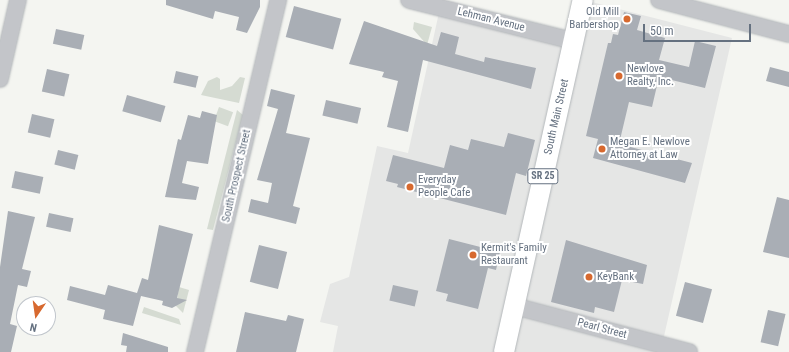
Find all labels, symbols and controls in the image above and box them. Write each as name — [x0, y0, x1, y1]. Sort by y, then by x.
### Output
street label: Lehman Avenue — [456, 5, 526, 35]
place label: Old Mill Barbershop — [569, 6, 619, 32]
marker: Old Mill Barbershop — [622, 14, 632, 24]
scale bar — [645, 16, 753, 42]
text: 50 m — [650, 24, 674, 38]
place label: Newlove Realty, Inc. — [627, 63, 674, 89]
marker: Newlove Realty, Inc. — [614, 71, 624, 81]
street label: South Main Street — [542, 78, 572, 156]
street label: South Prospect Street — [220, 128, 254, 224]
place label: Megan E. Newlove Attorney at Law — [610, 136, 690, 162]
marker: Megan E. Newlove Attorney at Law — [597, 144, 607, 154]
road number: SR 25 — [527, 168, 559, 184]
place label: Everyday People Cafe — [418, 174, 470, 200]
marker: Everyday People Cafe — [405, 182, 415, 192]
place label: Kermit's Family Restaurant — [481, 242, 547, 268]
marker: Kermit's Family Restaurant — [468, 250, 478, 260]
place label: KeyBank — [597, 270, 634, 284]
marker: KeyBank — [584, 272, 594, 282]
north arrow — [16, 296, 56, 336]
street label: Pearl Street — [576, 316, 628, 342]
text: N — [29, 320, 38, 334]

